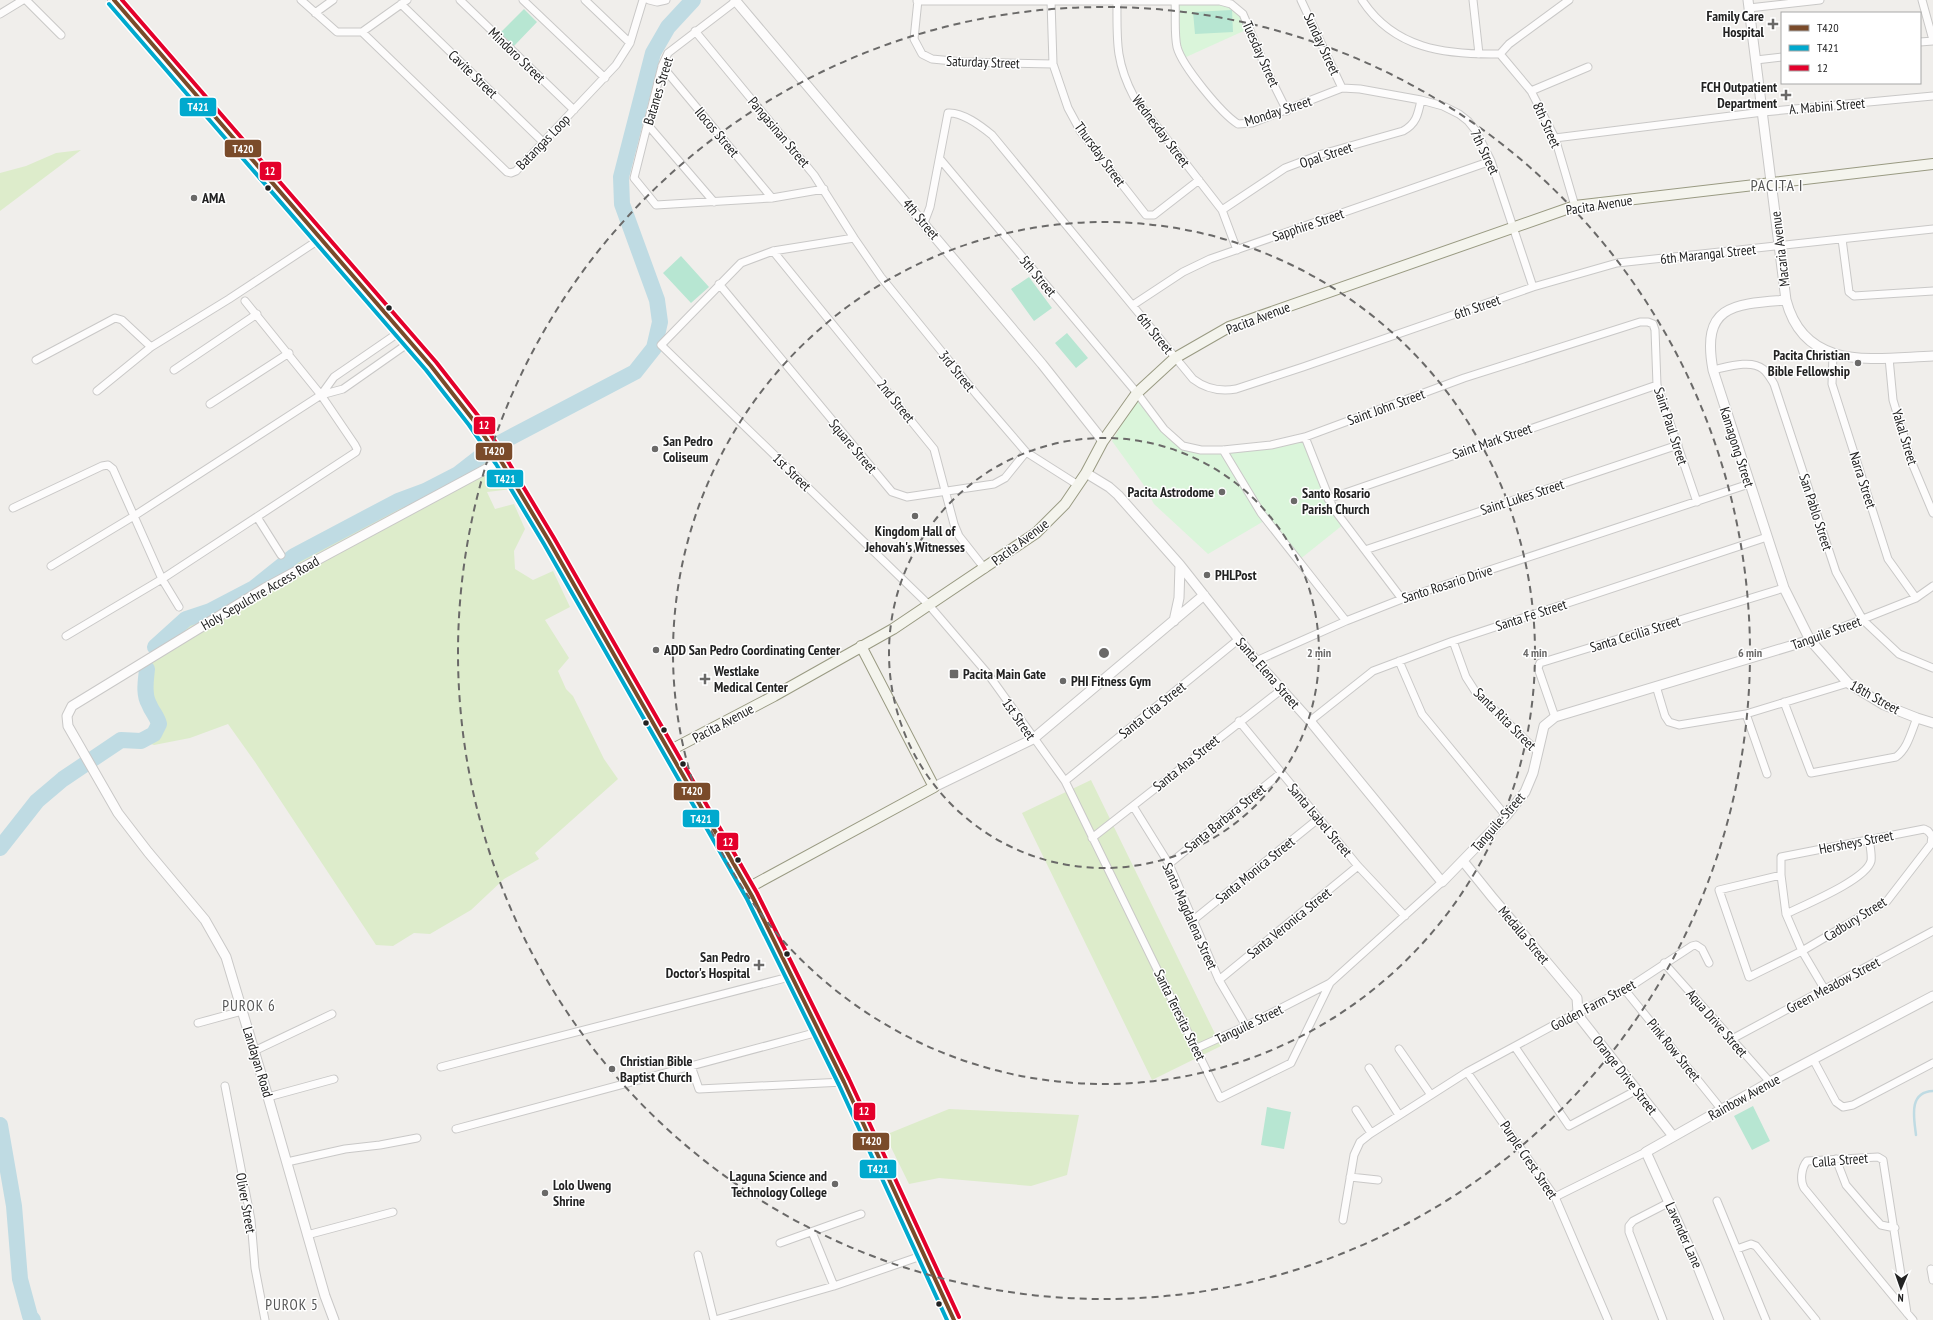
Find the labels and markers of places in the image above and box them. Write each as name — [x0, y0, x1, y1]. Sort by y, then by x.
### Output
place label: Family Care Hospital — [1706, 7, 1765, 41]
marker: Family Care Hospital — [1767, 18, 1779, 30]
place label: FCH Outpatient Department — [1701, 78, 1777, 112]
marker: FCH Outpatient Department — [1780, 89, 1792, 101]
unlabelled marker — [263, 183, 273, 193]
place label: AMA — [201, 189, 226, 207]
marker: AMA — [189, 193, 199, 203]
unlabelled marker — [384, 303, 394, 313]
place label: Pacita Christian Bible Fellowship — [1768, 346, 1850, 380]
marker: Pacita Christian Bible Fellowship — [1853, 358, 1863, 368]
place label: San Pedro Coliseum — [663, 432, 713, 466]
marker: San Pedro Coliseum — [650, 444, 660, 454]
place label: Pacita Astrodome — [1128, 483, 1214, 501]
place label: Santo Rosario Parish Church — [1302, 484, 1370, 518]
marker: Pacita Astrodome — [1217, 487, 1227, 497]
marker: Santo Rosario Parish Church — [1289, 496, 1299, 506]
marker: Kingdom Hall of Jehovah's Witnesses — [910, 511, 920, 521]
place label: Kingdom Hall of Jehovah's Witnesses — [864, 522, 965, 556]
place label: PHLPost — [1215, 566, 1257, 584]
marker: PHLPost — [1202, 570, 1212, 580]
place label: ADD San Pedro Coordinating Center — [663, 641, 841, 659]
marker: ADD San Pedro Coordinating Center — [651, 645, 661, 655]
centre of rings — [1097, 646, 1111, 660]
place label: Westlake Medical Center — [713, 662, 789, 696]
place label: Pacita Main Gate — [963, 665, 1046, 683]
marker: Pacita Main Gate — [948, 668, 960, 680]
place label: PHI Fitness Gym — [1071, 672, 1151, 690]
marker: Westlake Medical Center — [699, 673, 711, 685]
marker: PHI Fitness Gym — [1058, 676, 1068, 686]
unlabelled marker — [641, 718, 651, 728]
unlabelled marker — [659, 725, 669, 735]
unlabelled marker — [678, 759, 688, 769]
unlabelled marker — [733, 855, 743, 865]
place label: San Pedro Doctor's Hospital — [666, 948, 751, 982]
unlabelled marker — [782, 949, 792, 959]
marker: San Pedro Doctor's Hospital — [753, 959, 765, 971]
place label: Christian Bible Baptist Church — [620, 1052, 693, 1086]
marker: Christian Bible Baptist Church — [607, 1064, 617, 1074]
place label: Laguna Science and Technology College — [730, 1167, 827, 1201]
place label: Lolo Uweng Shrine — [553, 1176, 611, 1210]
marker: Laguna Science and Technology College — [830, 1179, 840, 1189]
marker: Lolo Uweng Shrine — [540, 1188, 550, 1198]
unlabelled marker — [934, 1299, 944, 1309]

